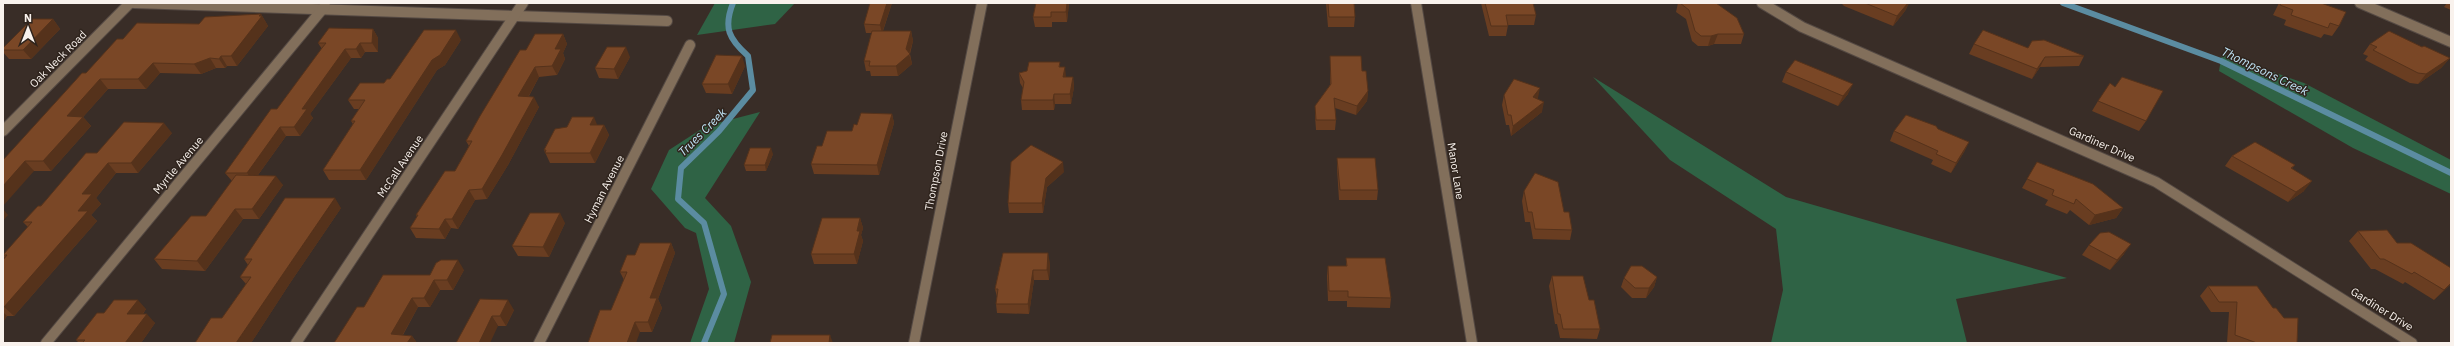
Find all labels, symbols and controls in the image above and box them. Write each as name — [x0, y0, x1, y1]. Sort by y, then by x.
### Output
north arrow — [8, 8, 48, 48]
text: N — [24, 11, 32, 25]
street label: Oak Neck Road — [27, 28, 89, 90]
water label: Thompsons Creek — [2219, 44, 2312, 99]
water label: Trues Creek — [675, 104, 730, 159]
street label: Gardiner Drive — [2067, 123, 2137, 165]
street label: Thompson Drive — [921, 130, 951, 212]
street label: McCall Avenue — [374, 132, 426, 200]
street label: Myrtle Avenue — [150, 133, 206, 197]
street label: Manor Lane — [1445, 142, 1467, 200]
street label: Hyman Avenue — [581, 153, 627, 225]
street label: Gardiner Drive — [2348, 284, 2416, 334]

